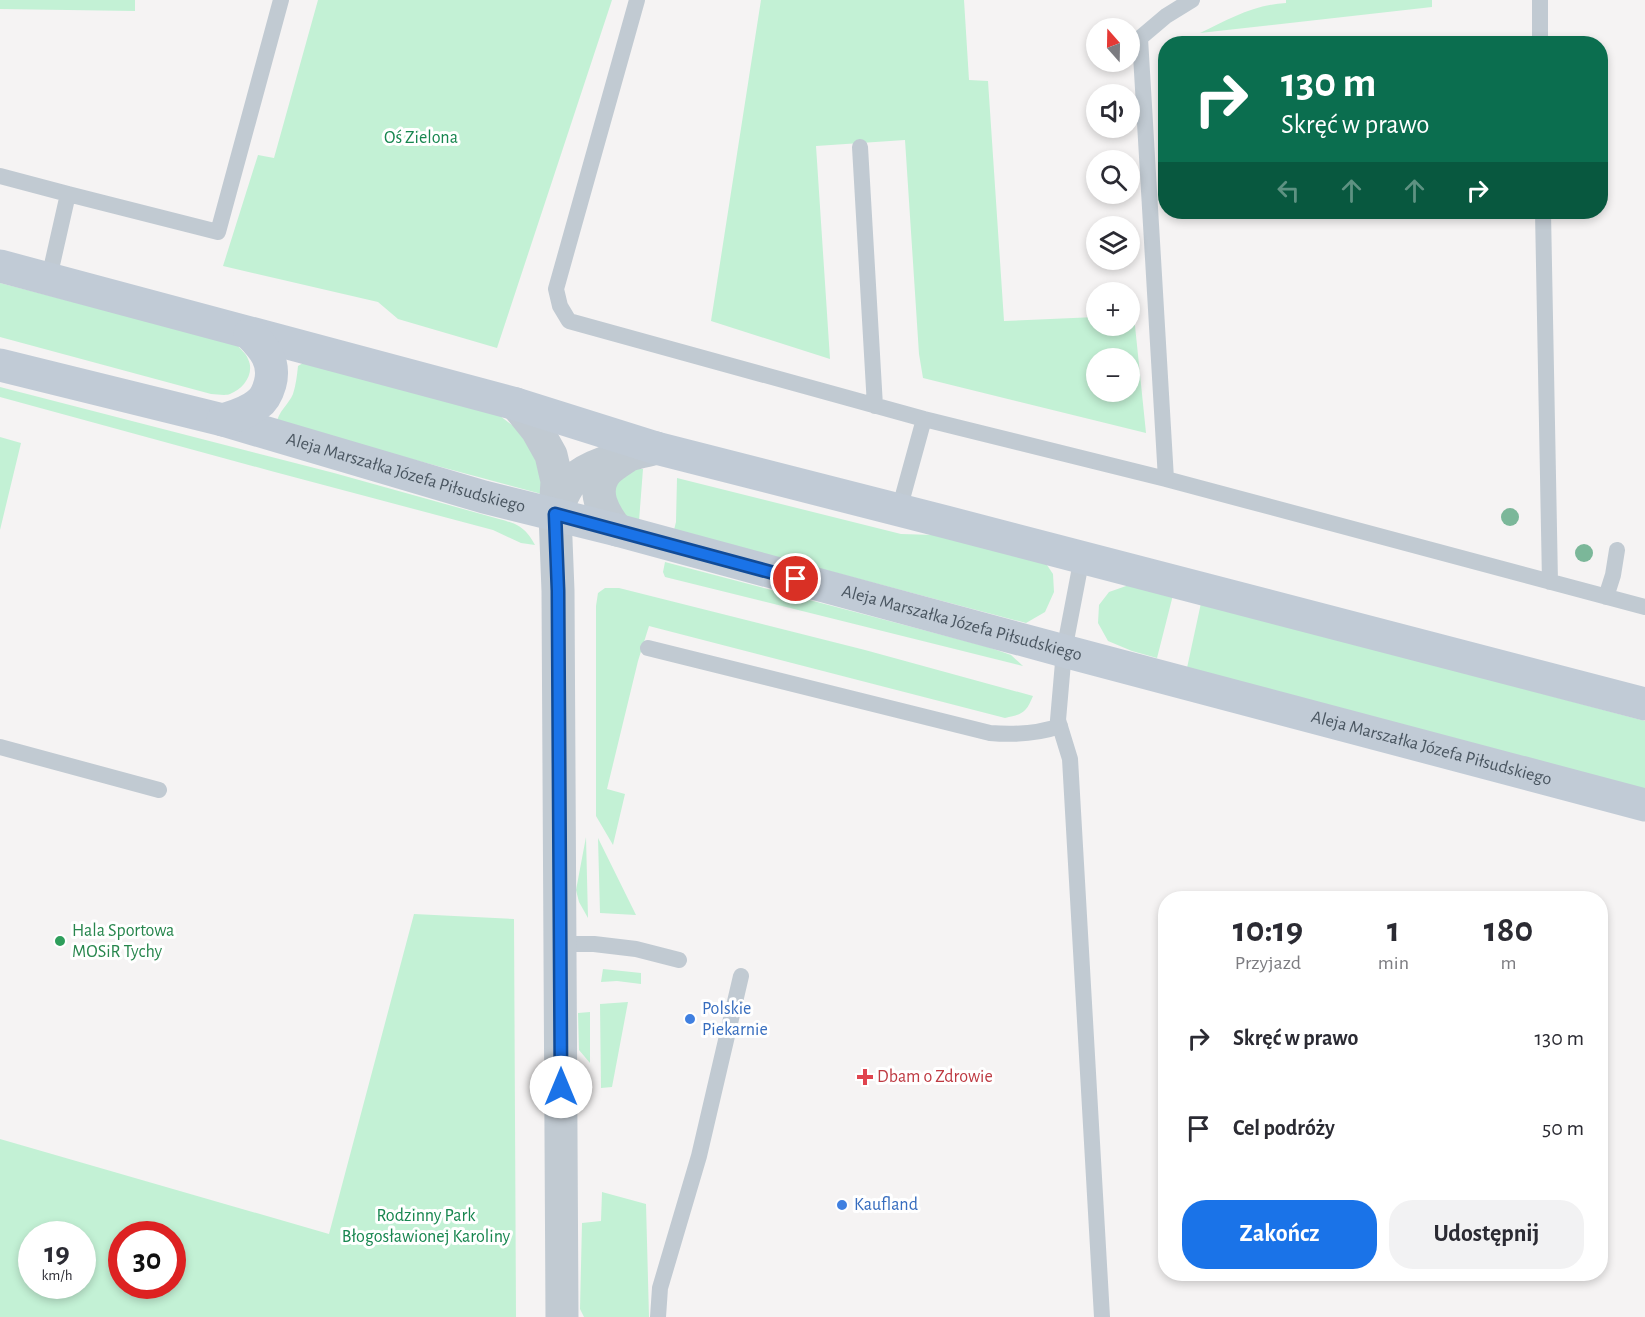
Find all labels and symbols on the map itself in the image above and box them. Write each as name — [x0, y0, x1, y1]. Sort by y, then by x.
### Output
north arrow — [1086, 18, 1140, 72]
park label: Oś Zielona — [384, 129, 458, 147]
street label: Aleja Marszałka Józefa Piłsudskiego — [284, 430, 527, 516]
pin — [770, 553, 821, 604]
street label: Aleja Marszałka Józefa Piłsudskiego — [840, 582, 1084, 664]
street label: Aleja Marszałka Józefa Piłsudskiego — [1309, 708, 1554, 789]
place label: Hala Sportowa MOSiR Tychy — [72, 922, 174, 961]
marker: Hala Sportowa MOSiR Tychy — [53, 934, 67, 948]
place label: Polskie Piekarnie — [702, 1000, 768, 1039]
marker: Polskie Piekarnie — [683, 1012, 697, 1026]
position arrow — [529, 1055, 593, 1119]
place label: Dbam o Zdrowie — [877, 1068, 993, 1086]
marker: Dbam o Zdrowie — [858, 1070, 872, 1084]
place label: Kaufland — [854, 1196, 918, 1214]
marker: Kaufland — [835, 1198, 849, 1212]
park label: Rodzinny Park Błogosławionej Karoliny — [342, 1207, 511, 1246]
speed limit sign: 30 — [108, 1221, 186, 1299]

